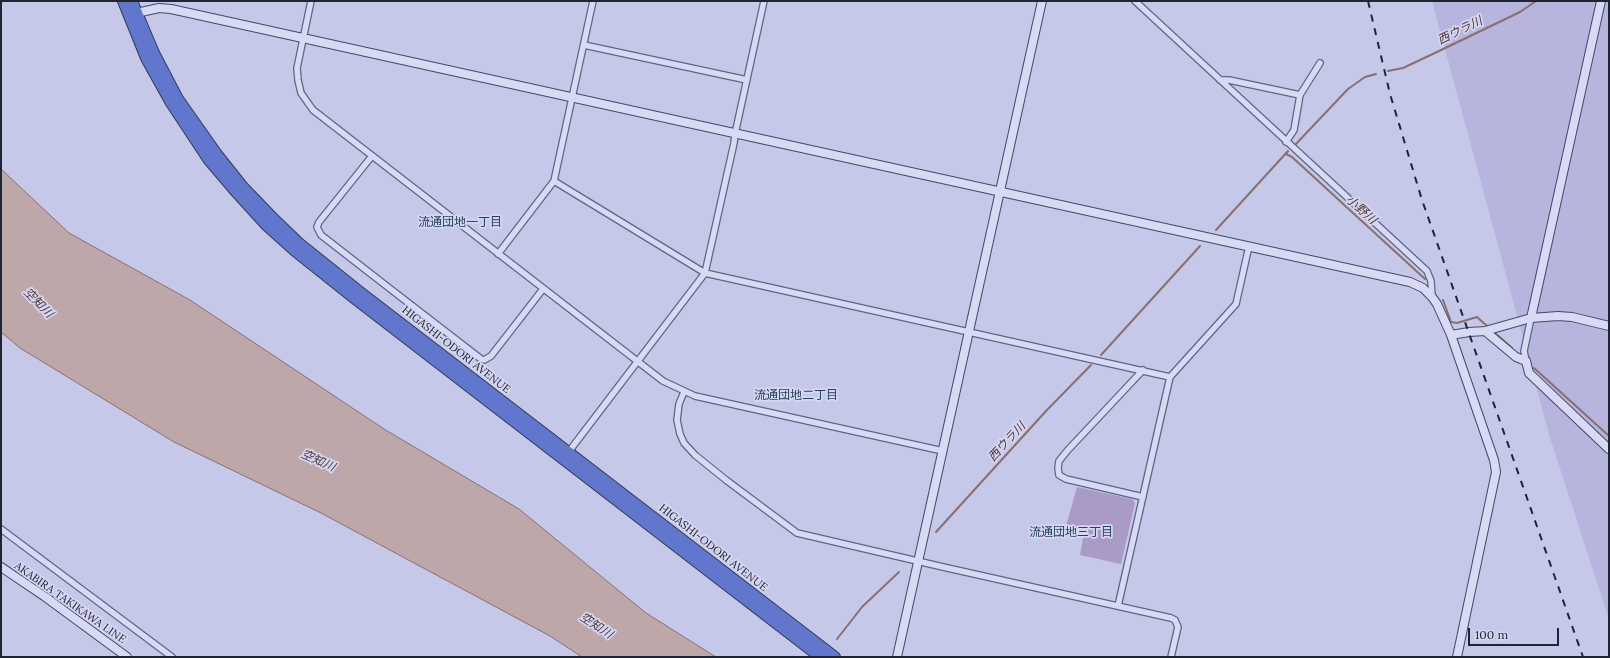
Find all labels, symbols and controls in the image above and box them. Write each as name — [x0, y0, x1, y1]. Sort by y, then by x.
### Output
water label: 西ウラ川 — [1435, 14, 1485, 48]
water label: 小野川 — [1343, 193, 1379, 227]
district label: 流通団地一丁目 — [418, 216, 502, 230]
water label: 空知川 — [20, 285, 56, 321]
street label: HIGASHI-ODORI AVENUE — [399, 304, 513, 396]
district label: 流通団地二丁目 — [754, 389, 838, 403]
water label: 西ウラ川 — [985, 420, 1029, 464]
water label: 空知川 — [299, 447, 337, 475]
street label: HIGASHI-ODORI AVENUE — [656, 502, 770, 594]
district label: 流通団地三丁目 — [1029, 526, 1113, 540]
street label: AKABIRA TAKIKAWA LINE — [12, 559, 128, 647]
water label: 空知川 — [577, 610, 615, 642]
scale bar — [1470, 620, 1561, 646]
text: 100 m — [1475, 627, 1508, 642]

